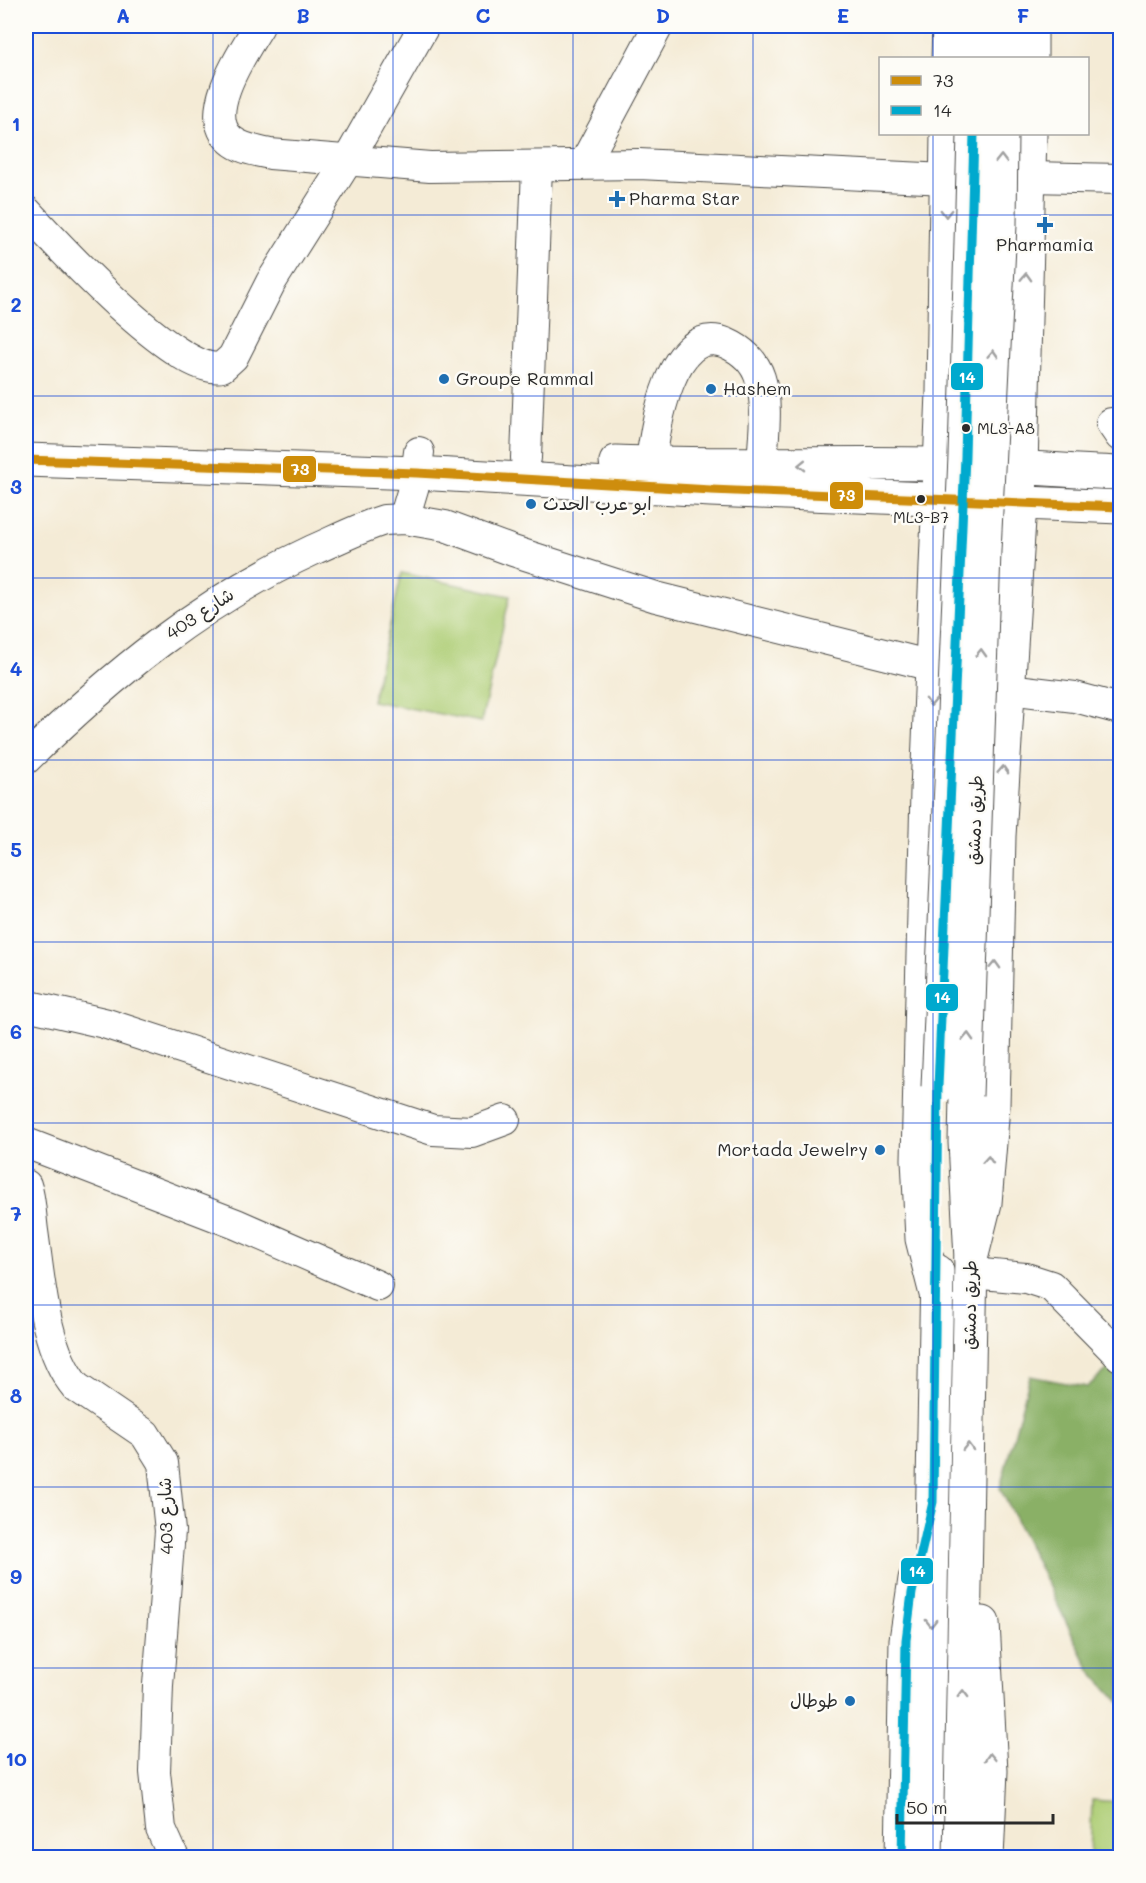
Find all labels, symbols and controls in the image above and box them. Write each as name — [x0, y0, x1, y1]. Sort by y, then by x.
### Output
text: A — [116, 2, 130, 28]
text: B — [296, 2, 310, 28]
text: C — [476, 2, 491, 28]
text: D — [656, 2, 670, 28]
text: E — [837, 2, 849, 28]
text: F — [1017, 2, 1030, 28]
legend — [879, 57, 1089, 135]
text: 73 — [933, 68, 954, 92]
text: 14 — [933, 98, 952, 122]
text: 1 — [12, 110, 20, 136]
one-way arrow — [994, 154, 1007, 163]
place label: Pharma Star — [629, 186, 740, 210]
marker: Pharma Star — [610, 192, 624, 206]
one-way arrow — [939, 208, 952, 217]
marker: Pharmamia — [1038, 218, 1052, 232]
place label: Pharmamia — [996, 232, 1094, 256]
one-way arrow — [1020, 273, 1033, 282]
text: 2 — [10, 291, 22, 317]
one-way arrow — [987, 349, 1000, 358]
line badge: 14 — [950, 362, 984, 391]
place label: Groupe Rammal — [456, 366, 594, 390]
text: 14 — [958, 366, 976, 387]
marker: Groupe Rammal — [437, 372, 451, 386]
place label: Hashem — [723, 376, 791, 400]
marker: Hashem — [704, 382, 718, 396]
place label: ML3-A8 — [977, 417, 1035, 438]
marker: ML3-A8 — [960, 422, 972, 434]
line badge: 73 — [282, 455, 317, 483]
text: 73 — [291, 458, 310, 479]
one-way arrow — [797, 459, 806, 471]
text: 3 — [10, 473, 22, 499]
line badge: 73 — [829, 481, 864, 510]
text: 73 — [837, 484, 856, 505]
place label: ابو عرب الحدث — [543, 491, 652, 515]
marker: ML3-B7 — [915, 493, 927, 505]
marker: ابو عرب الحدث — [524, 497, 538, 511]
place label: ML3-B7 — [893, 506, 949, 527]
street label: شارع 403 — [161, 582, 239, 645]
one-way arrow — [974, 649, 987, 658]
text: 4 — [10, 655, 23, 681]
one-way arrow — [924, 697, 937, 706]
one-way arrow — [996, 766, 1009, 775]
street label: طريق دمشق — [960, 775, 988, 865]
text: 5 — [10, 836, 22, 862]
one-way arrow — [989, 961, 1001, 970]
line badge: 14 — [925, 983, 959, 1012]
text: 14 — [933, 986, 951, 1007]
text: 6 — [10, 1018, 22, 1044]
one-way arrow — [962, 1033, 974, 1042]
place label: Mortada Jewelry — [717, 1137, 868, 1161]
marker: Mortada Jewelry — [873, 1143, 887, 1157]
one-way arrow — [982, 1156, 995, 1165]
text: 7 — [10, 1200, 22, 1226]
street label: طريق دمشق — [956, 1260, 982, 1350]
text: 8 — [10, 1382, 22, 1408]
one-way arrow — [962, 1443, 974, 1452]
street label: شارع 403 — [152, 1477, 179, 1555]
line badge: 14 — [900, 1557, 934, 1585]
text: 14 — [908, 1560, 926, 1581]
text: 9 — [10, 1563, 22, 1589]
one-way arrow — [925, 1619, 937, 1628]
place label: طوطال — [790, 1688, 838, 1712]
one-way arrow — [956, 1690, 969, 1699]
marker: طوطال — [843, 1694, 857, 1708]
text: 10 — [5, 1745, 27, 1771]
one-way arrow — [984, 1753, 997, 1762]
scale bar — [897, 1787, 1053, 1825]
text: 50 m — [906, 1795, 948, 1819]

